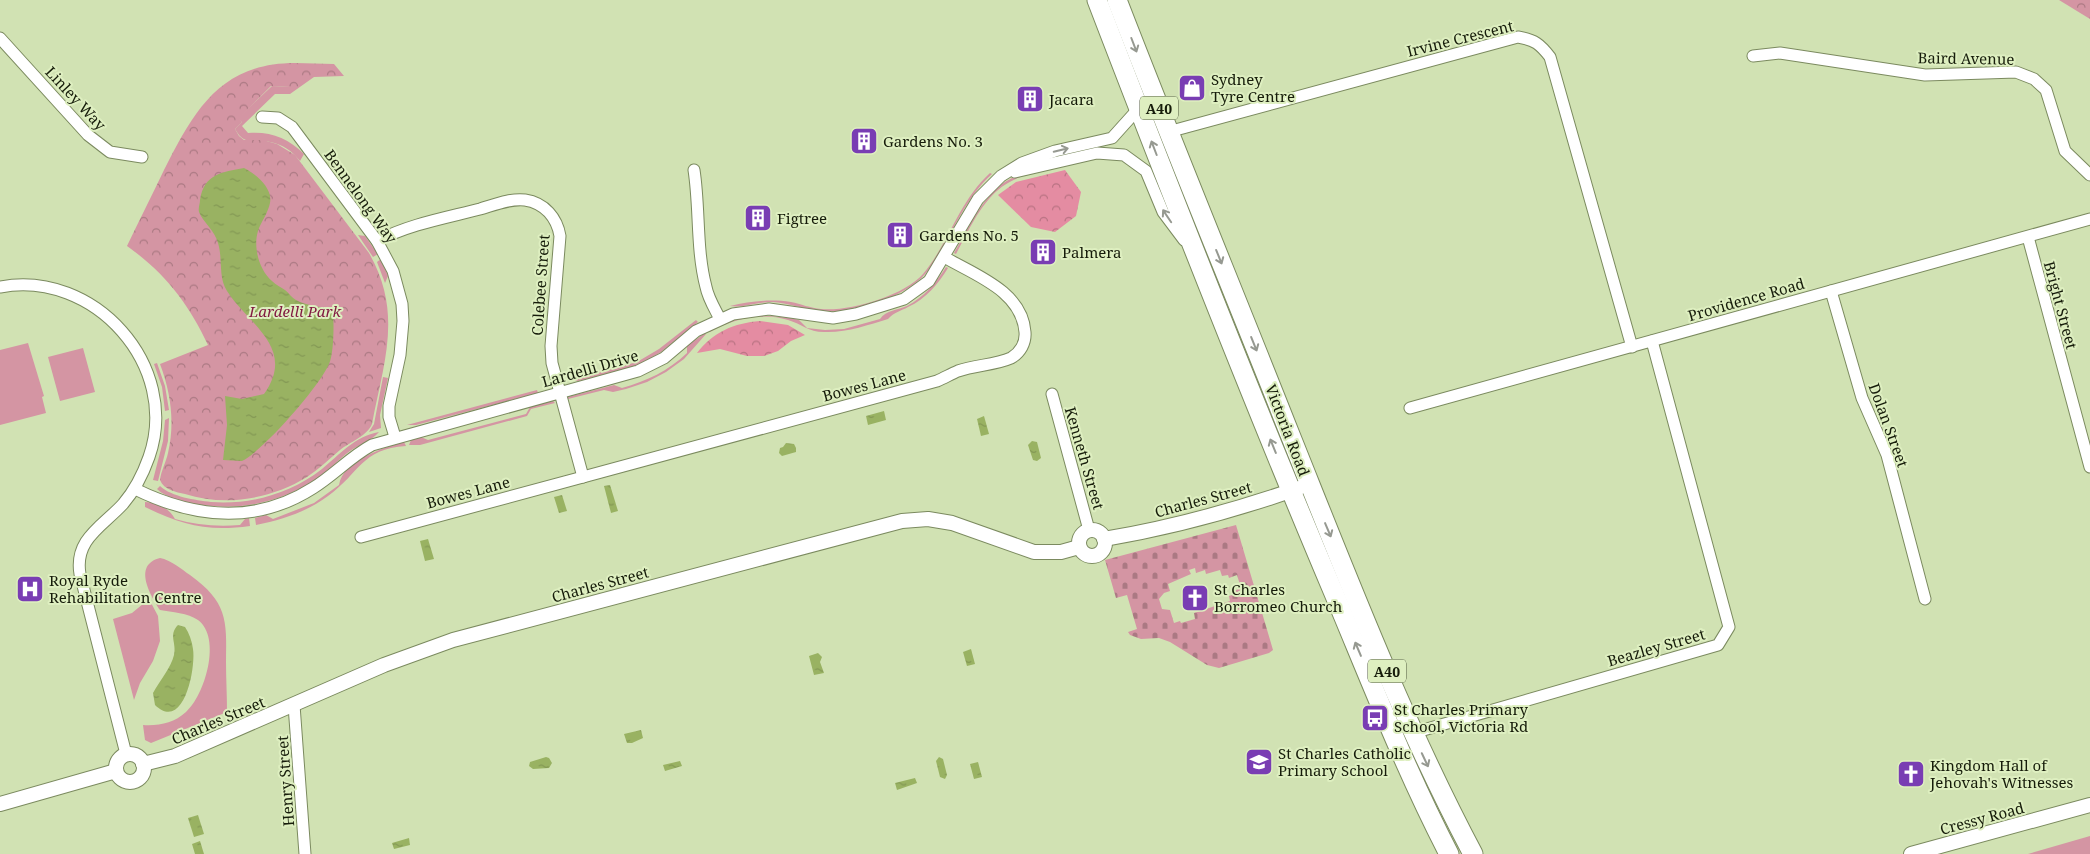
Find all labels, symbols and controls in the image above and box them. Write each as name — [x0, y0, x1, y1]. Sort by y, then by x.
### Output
street label: Irvine Crescent — [1405, 15, 1515, 61]
one-way arrow — [1131, 38, 1140, 53]
street label: Baird Avenue — [1917, 47, 2015, 69]
street label: Linley Way — [41, 62, 111, 135]
place label: Sydney Tyre Centre — [1211, 69, 1295, 106]
shop icon: Sydney Tyre Centre — [1177, 73, 1207, 103]
building icon: Jacara — [1015, 84, 1045, 114]
place label: Jacara — [1048, 89, 1094, 109]
road number: A40 — [1140, 96, 1178, 120]
building icon: Gardens No. 3 — [849, 126, 879, 156]
place label: Gardens No. 3 — [883, 131, 983, 151]
one-way arrow — [1149, 141, 1158, 156]
street label: Bennelong Way — [320, 145, 402, 247]
one-way arrow — [1053, 145, 1069, 154]
building icon: Figtree — [743, 203, 773, 233]
place label: Figtree — [777, 208, 827, 228]
one-way arrow — [1162, 209, 1172, 223]
building icon: Gardens No. 5 — [885, 220, 915, 250]
place label: Gardens No. 5 — [919, 225, 1019, 245]
street label: Colebee Street — [526, 234, 554, 336]
building icon: Palmera — [1028, 237, 1058, 267]
place label: Palmera — [1062, 242, 1122, 262]
one-way arrow — [1215, 249, 1224, 265]
street label: Bright Street — [2040, 259, 2082, 351]
street label: Providence Road — [1685, 273, 1807, 325]
park label: Lardelli Park — [248, 301, 341, 321]
one-way arrow — [1250, 336, 1259, 352]
street label: Lardelli Drive — [539, 345, 641, 391]
street label: Bowes Lane — [820, 364, 908, 406]
street label: Dolan Street — [1865, 380, 1913, 470]
street label: Victoria Road — [1261, 381, 1315, 479]
street label: Kenneth Street — [1061, 404, 1109, 512]
one-way arrow — [1267, 439, 1277, 454]
street label: Bowes Lane — [424, 471, 512, 513]
street label: Charles Street — [1152, 476, 1254, 522]
one-way arrow — [1324, 522, 1333, 537]
street label: Charles Street — [549, 561, 651, 607]
place label: Royal Ryde Rehabilitation Centre — [49, 570, 202, 607]
hospital icon: Royal Ryde Rehabilitation Centre — [15, 574, 45, 604]
place label: St Charles Borromeo Church — [1214, 579, 1343, 616]
church icon: St Charles Borromeo Church — [1180, 583, 1210, 613]
street label: Beazley Street — [1605, 623, 1707, 671]
one-way arrow — [1352, 642, 1362, 657]
road number: A40 — [1368, 659, 1406, 682]
street label: Charles Street — [168, 691, 268, 749]
place label: St Charles Primary School, Victoria Rd — [1394, 699, 1529, 736]
bus stop icon: St Charles Primary School, Victoria Rd — [1360, 703, 1390, 733]
street label: Henry Street — [272, 735, 298, 827]
place label: St Charles Catholic Primary School — [1278, 743, 1411, 780]
school or university icon: St Charles Catholic Primary School — [1244, 747, 1274, 777]
one-way arrow — [1421, 752, 1431, 767]
place label: Kingdom Hall of Jehovah's Witnesses — [1929, 755, 2074, 792]
church icon: Kingdom Hall of Jehovah's Witnesses — [1896, 759, 1926, 789]
street label: Cressy Road — [1938, 797, 2026, 839]

